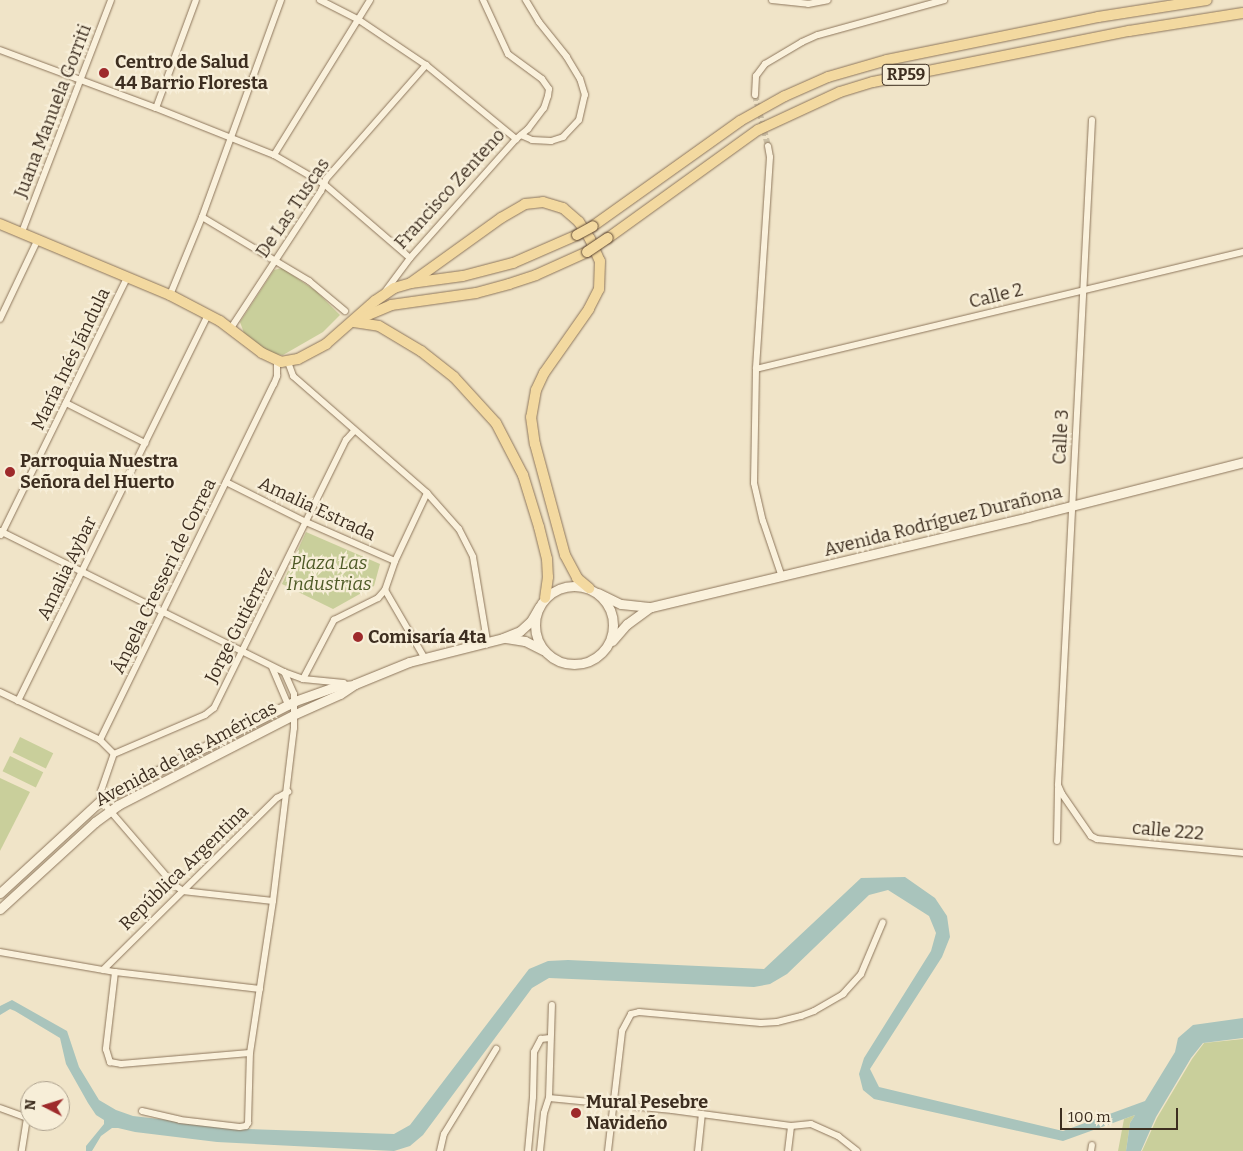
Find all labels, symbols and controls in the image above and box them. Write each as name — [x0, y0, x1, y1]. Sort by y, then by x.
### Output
street label: Juana Manuela Gorriti — [10, 21, 96, 201]
place label: Centro de Salud 44 Barrio Floresta — [115, 52, 268, 94]
road number: RP59 — [881, 62, 931, 88]
marker: Centro de Salud 44 Barrio Floresta — [97, 66, 111, 80]
street label: Francisco Zenteno — [390, 124, 510, 254]
street label: De Las Tuscas — [252, 154, 334, 262]
street label: Calle 2 — [967, 279, 1025, 313]
street label: María Inés Jándula — [27, 285, 115, 433]
street label: Calle 3 — [1049, 409, 1073, 465]
place label: Parroquia Nuestra Señora del Huerto — [20, 451, 178, 494]
marker: Parroquia Nuestra Señora del Huerto — [4, 466, 16, 478]
street label: Amalia Estrada — [255, 472, 379, 546]
street label: Ángela Cresseri de Correa — [107, 475, 221, 677]
street label: Avenida Rodríguez Durañona — [822, 481, 1064, 561]
street label: Amalia Aybar — [33, 513, 101, 623]
park label: Plaza Las Industrias — [286, 553, 372, 596]
street label: Jorge Gutiérrez — [201, 564, 277, 686]
place label: Comisaría 4ta — [368, 626, 487, 648]
marker: Comisaría 4ta — [352, 631, 364, 643]
street label: Avenida de las Américas — [92, 697, 280, 811]
street label: República Argentina — [115, 801, 253, 935]
street label: calle 222 — [1131, 817, 1205, 845]
north arrow — [20, 1081, 70, 1131]
place label: Mural Pesebre Navideño — [586, 1092, 708, 1134]
scale bar — [1063, 1098, 1180, 1130]
text: N — [22, 1099, 39, 1111]
marker: Mural Pesebre Navideño — [570, 1107, 582, 1119]
text: 100 m — [1068, 1108, 1111, 1126]

